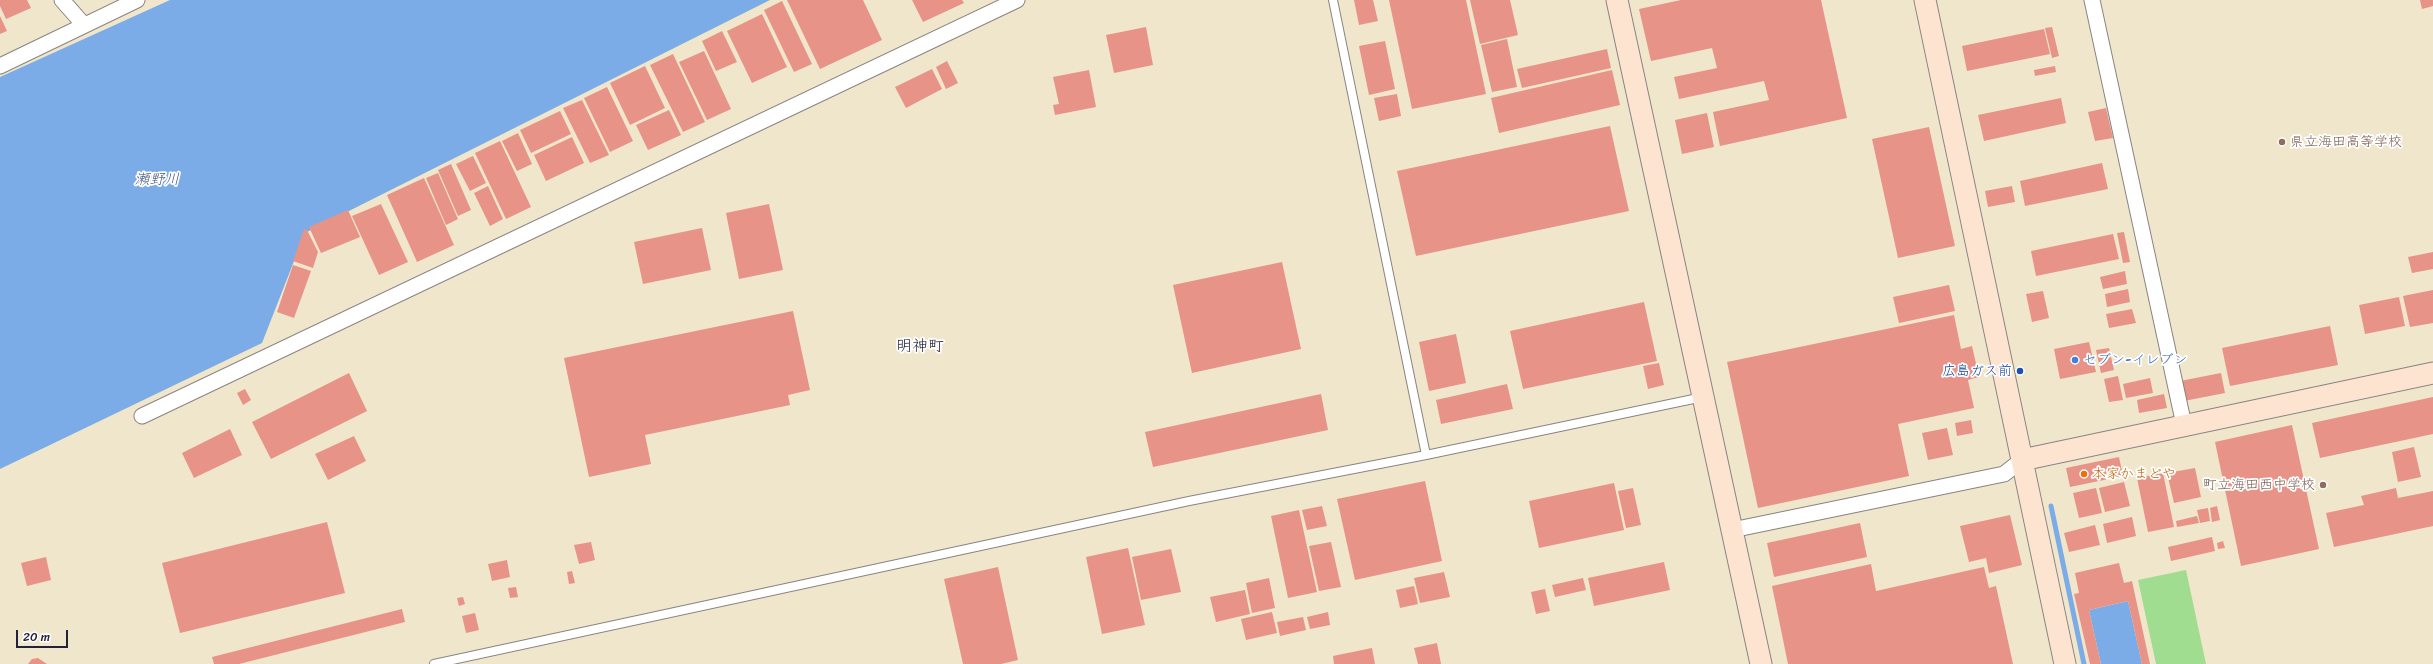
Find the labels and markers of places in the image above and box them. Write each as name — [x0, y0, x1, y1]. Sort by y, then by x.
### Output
place label: 県立海田高等学校 — [2290, 134, 2402, 150]
marker: 県立海田高等学校 — [2277, 137, 2287, 147]
place label: セブン-イレブン — [2083, 352, 2187, 368]
marker: セブン-イレブン — [2070, 355, 2080, 365]
place label: 広島ガス前 — [1942, 363, 2012, 379]
marker: 広島ガス前 — [2015, 366, 2025, 376]
place label: 本家かまどや — [2092, 466, 2176, 482]
marker: 本家かまどや — [2079, 469, 2089, 479]
place label: 町立海田西中学校 — [2203, 477, 2315, 493]
marker: 町立海田西中学校 — [2318, 480, 2328, 490]

